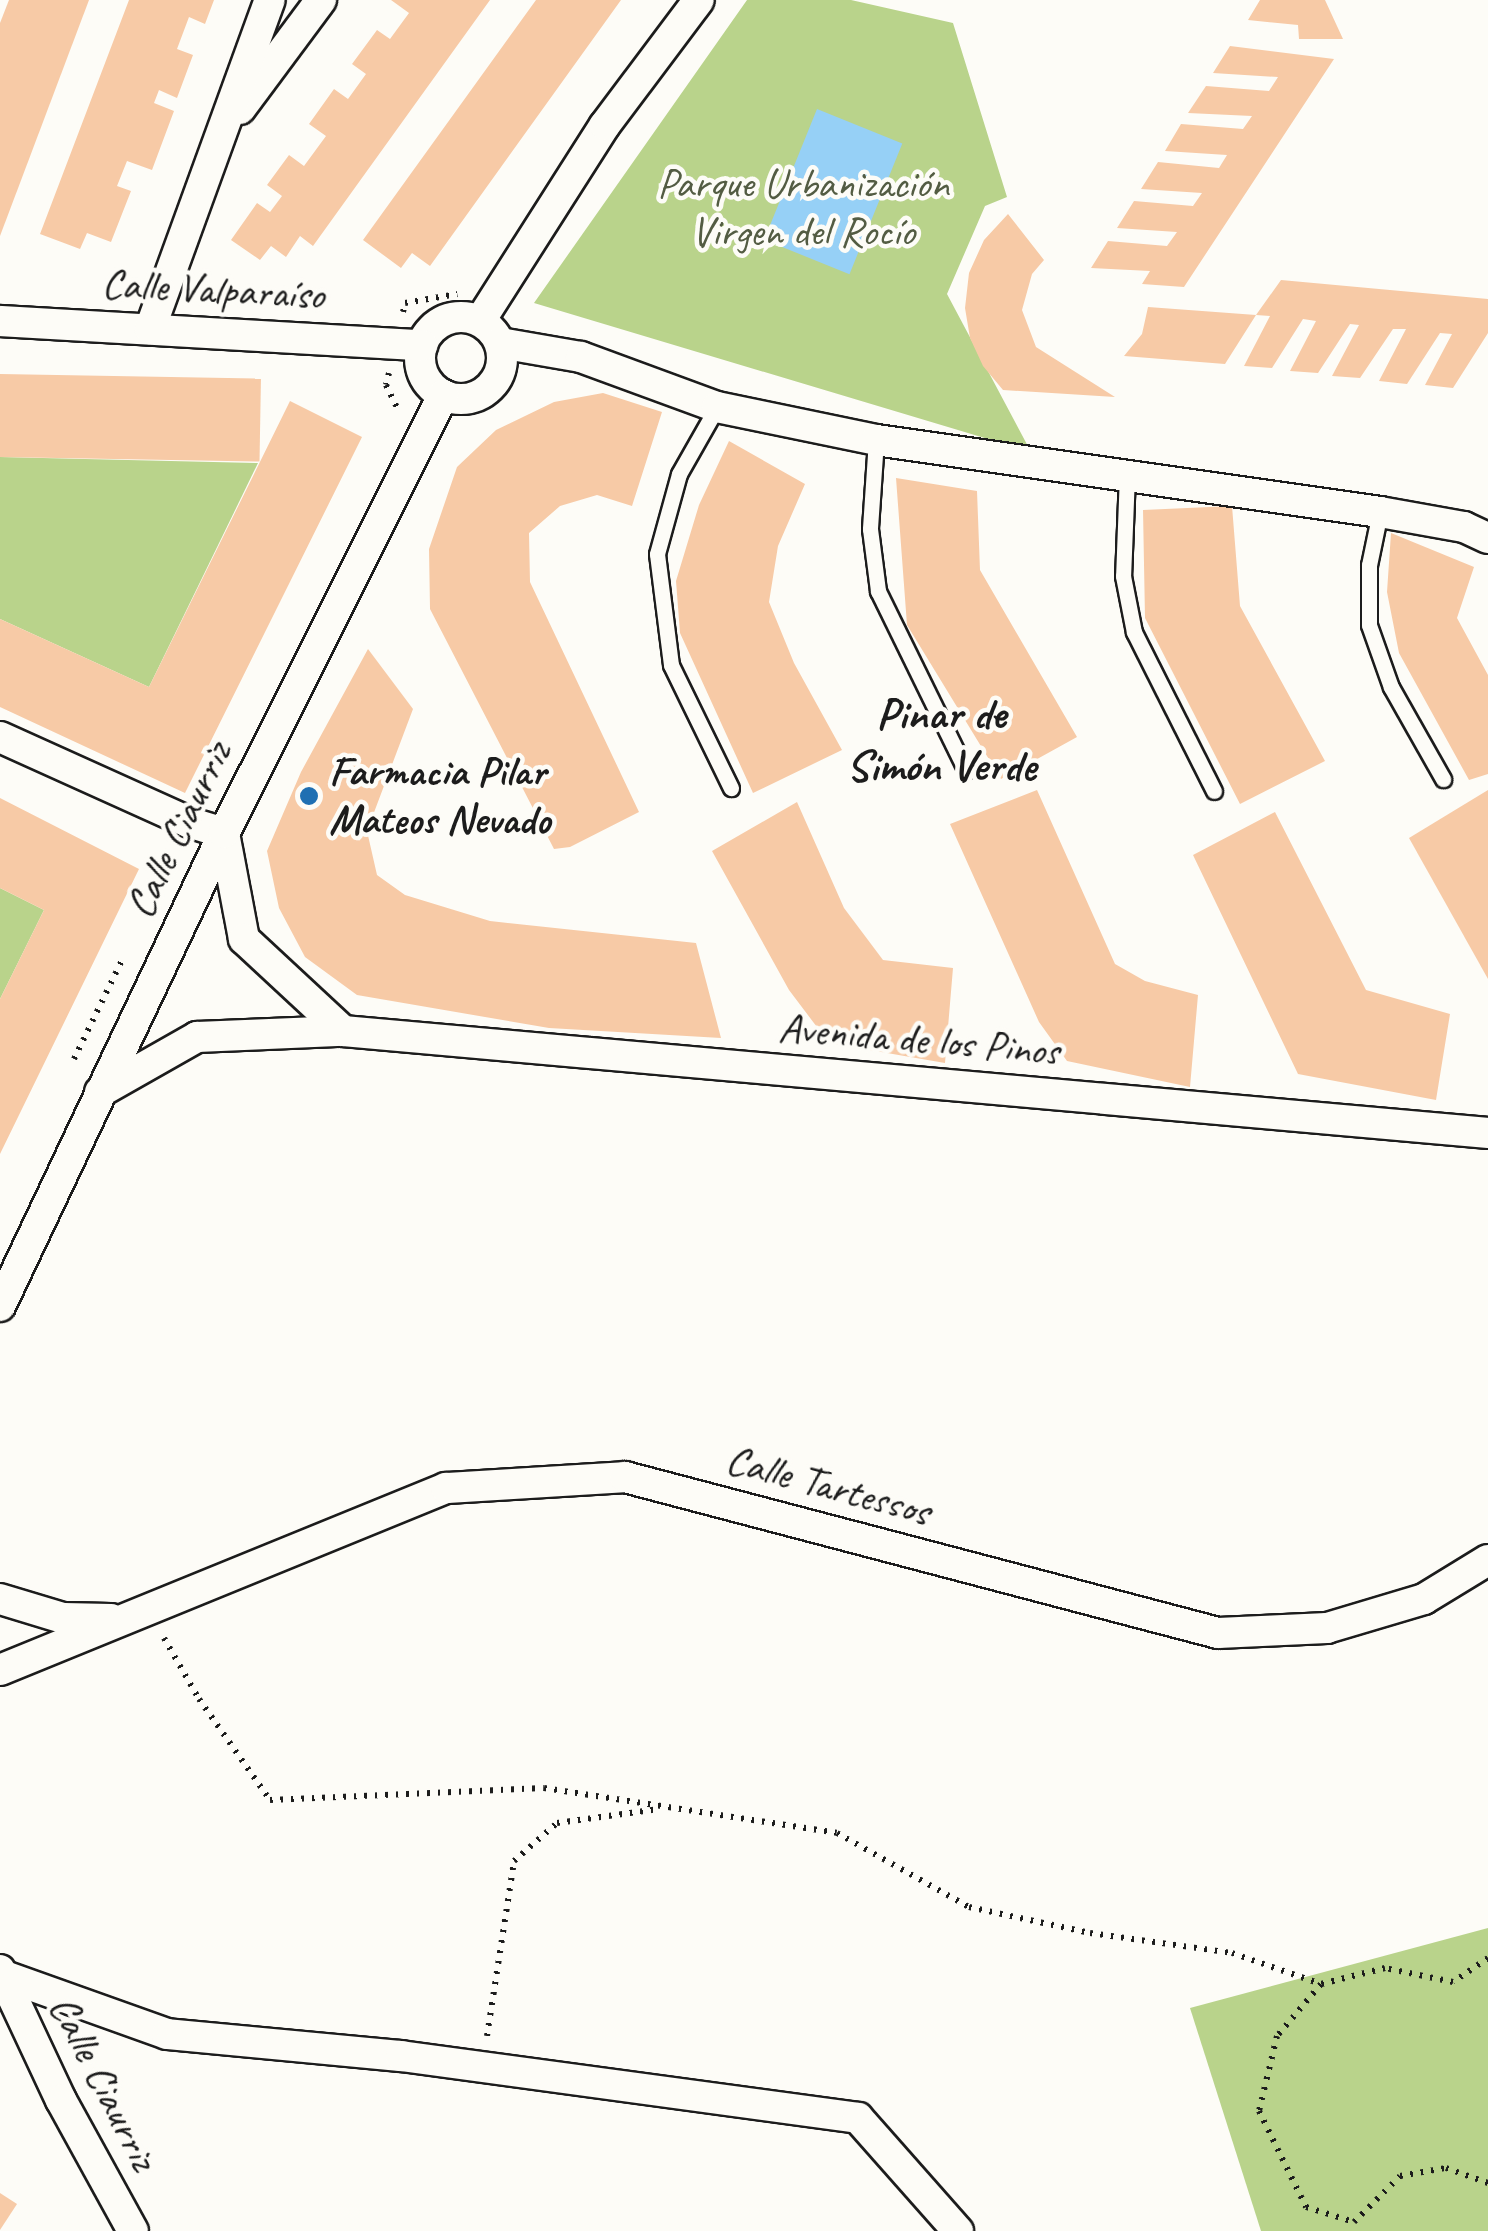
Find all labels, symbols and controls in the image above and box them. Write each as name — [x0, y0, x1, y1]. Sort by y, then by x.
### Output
park label: Parque Urbanización Virgen del Rocío — [657, 159, 949, 258]
street label: Calle Valparaíso — [101, 259, 325, 321]
district label: Pinar de Simón Verde — [846, 687, 1036, 793]
street label: Calle Ciaurriz — [115, 735, 243, 925]
place label: Farmacia Pilar Mateos Nevado — [329, 747, 550, 846]
marker: Farmacia Pilar Mateos Nevado — [298, 785, 320, 807]
street label: Avenida de los Pinos — [777, 1003, 1061, 1077]
street label: Calle Tartessos — [720, 1434, 936, 1538]
street label: Calle Ciaurriz — [38, 1988, 168, 2178]

